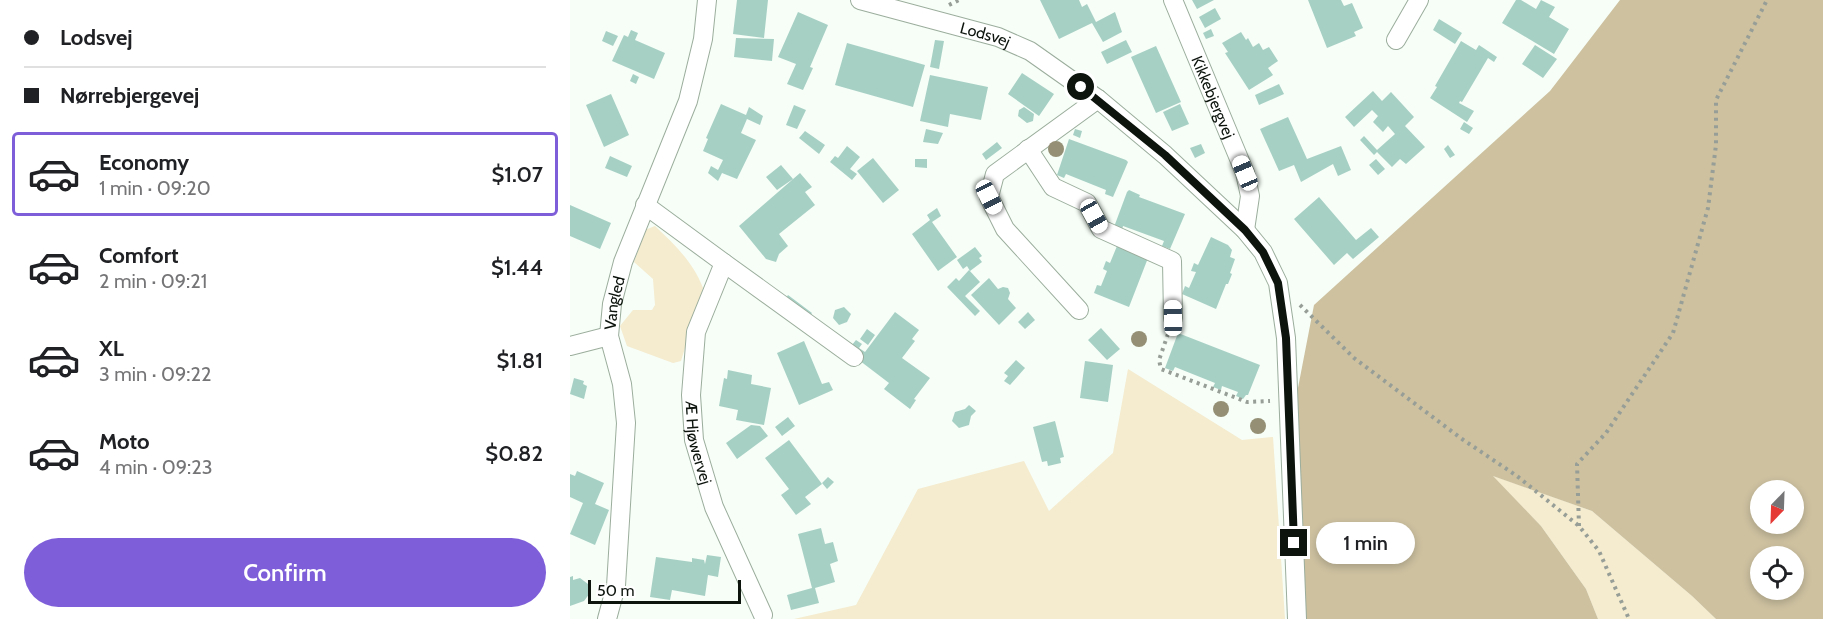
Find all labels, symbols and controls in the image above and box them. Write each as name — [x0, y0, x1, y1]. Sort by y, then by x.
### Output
street label: Lodsvej — [958, 18, 1013, 51]
text: Lodsvej — [60, 24, 133, 51]
street label: Kikkebjergvej — [1187, 53, 1239, 141]
route start — [1067, 73, 1094, 100]
text: Nørrebjergevej — [60, 82, 199, 109]
icon: car — [27, 147, 81, 201]
text: Economy — [99, 149, 189, 176]
car — [1230, 153, 1260, 193]
text: $1.07 — [491, 161, 543, 188]
text: 1 min · 09:20 — [99, 176, 211, 200]
car — [973, 177, 1005, 217]
car — [1077, 196, 1111, 236]
icon: car — [27, 240, 81, 294]
text: Comfort — [99, 242, 178, 269]
text: $1.44 — [491, 254, 543, 281]
text: 2 min · 09:21 — [99, 269, 207, 293]
street label: Vangled — [601, 274, 629, 331]
car — [1164, 300, 1182, 336]
icon: car — [27, 333, 81, 387]
text: XL — [99, 335, 124, 362]
text: $1.81 — [497, 347, 543, 374]
text: 3 min · 09:22 — [99, 362, 211, 386]
street label: Æ Hjøwervej — [681, 399, 716, 487]
icon: car — [27, 426, 81, 480]
text: Moto — [99, 428, 150, 455]
text: $0.82 — [485, 440, 543, 467]
text: 4 min · 09:23 — [99, 455, 213, 479]
north arrow — [1750, 480, 1804, 534]
map controls — [1750, 480, 1804, 600]
callout: 1 min — [1315, 522, 1414, 564]
route end — [1280, 529, 1307, 556]
text: 1 min — [1343, 531, 1388, 555]
button: Confirm — [24, 538, 546, 607]
button: locate — [1750, 546, 1804, 600]
scale bar — [588, 577, 741, 604]
text: 50 m — [597, 581, 634, 600]

